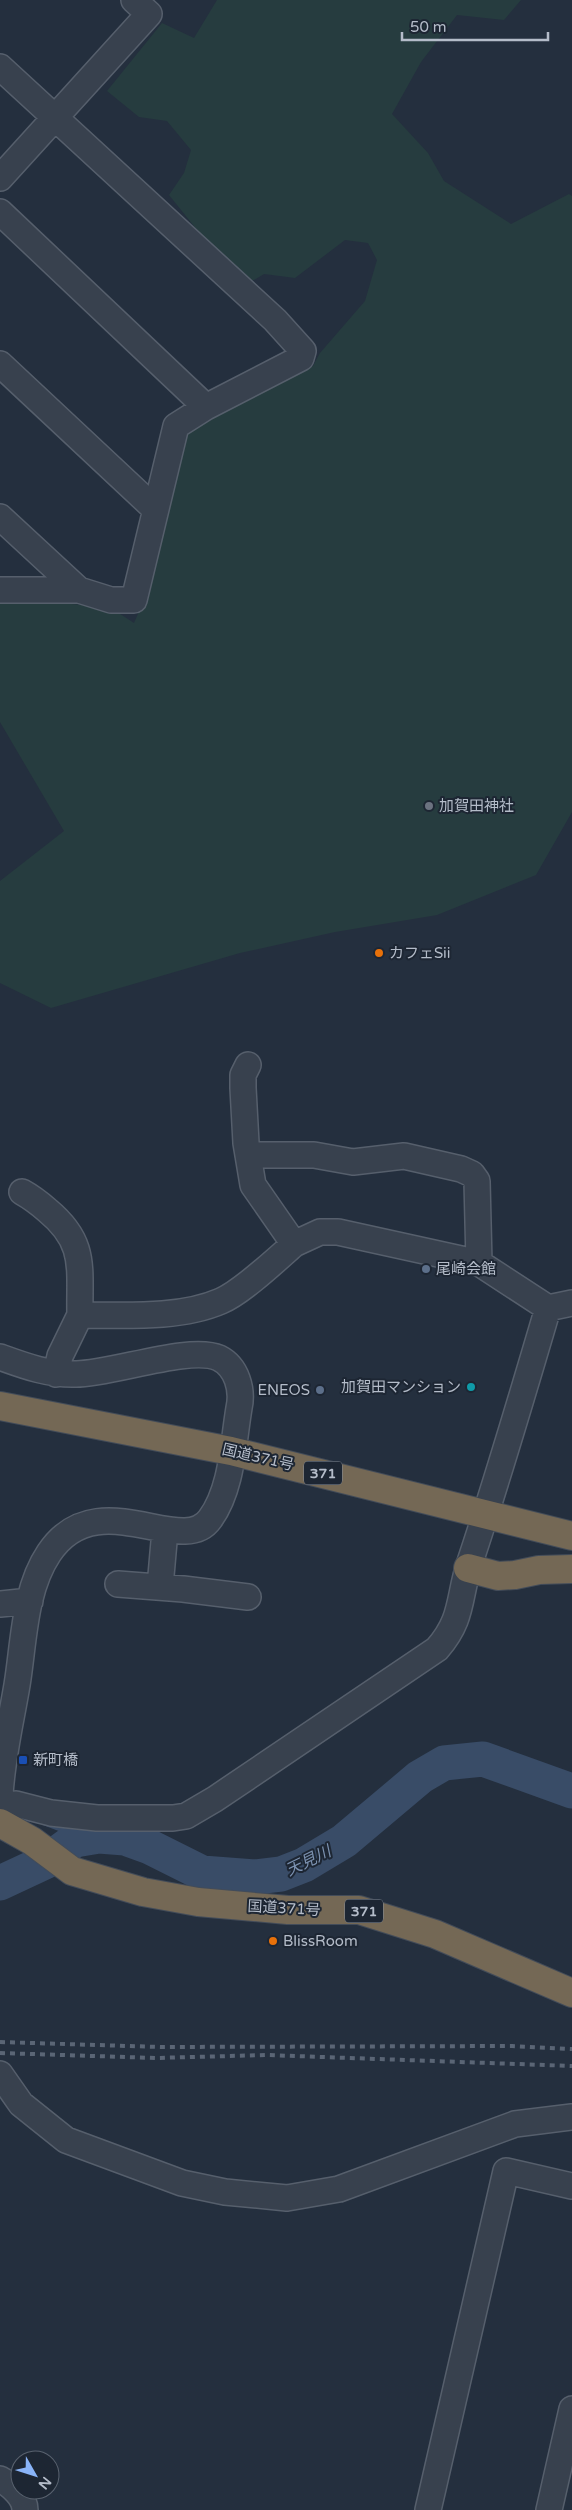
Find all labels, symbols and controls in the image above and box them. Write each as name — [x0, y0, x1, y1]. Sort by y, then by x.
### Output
scale bar — [402, 10, 548, 42]
text: 50 m — [410, 18, 447, 36]
place label: 加賀田神社 — [439, 797, 514, 815]
marker: 加賀田神社 — [423, 800, 435, 812]
place label: カフェSii — [389, 944, 451, 962]
marker: カフェSii — [373, 947, 385, 959]
place label: 尾崎会館 — [436, 1260, 496, 1278]
marker: 尾崎会館 — [420, 1263, 432, 1275]
place label: 加賀田マンション — [341, 1378, 461, 1396]
place label: ENEOS — [257, 1381, 310, 1399]
marker: 加賀田マンション — [465, 1381, 477, 1393]
marker: ENEOS — [314, 1384, 326, 1396]
street label: 国道371号 — [220, 1440, 296, 1474]
road number: 371 — [304, 1462, 342, 1485]
place label: 新町橋 — [33, 1751, 78, 1769]
marker: 新町橋 — [17, 1754, 29, 1766]
water label: 天見川 — [282, 1841, 336, 1880]
street label: 国道371号 — [247, 1897, 321, 1919]
road number: 371 — [345, 1900, 383, 1922]
place label: BlissRoom — [283, 1932, 358, 1950]
marker: BlissRoom — [267, 1935, 279, 1947]
north arrow — [10, 2450, 60, 2500]
text: N — [35, 2473, 55, 2493]

